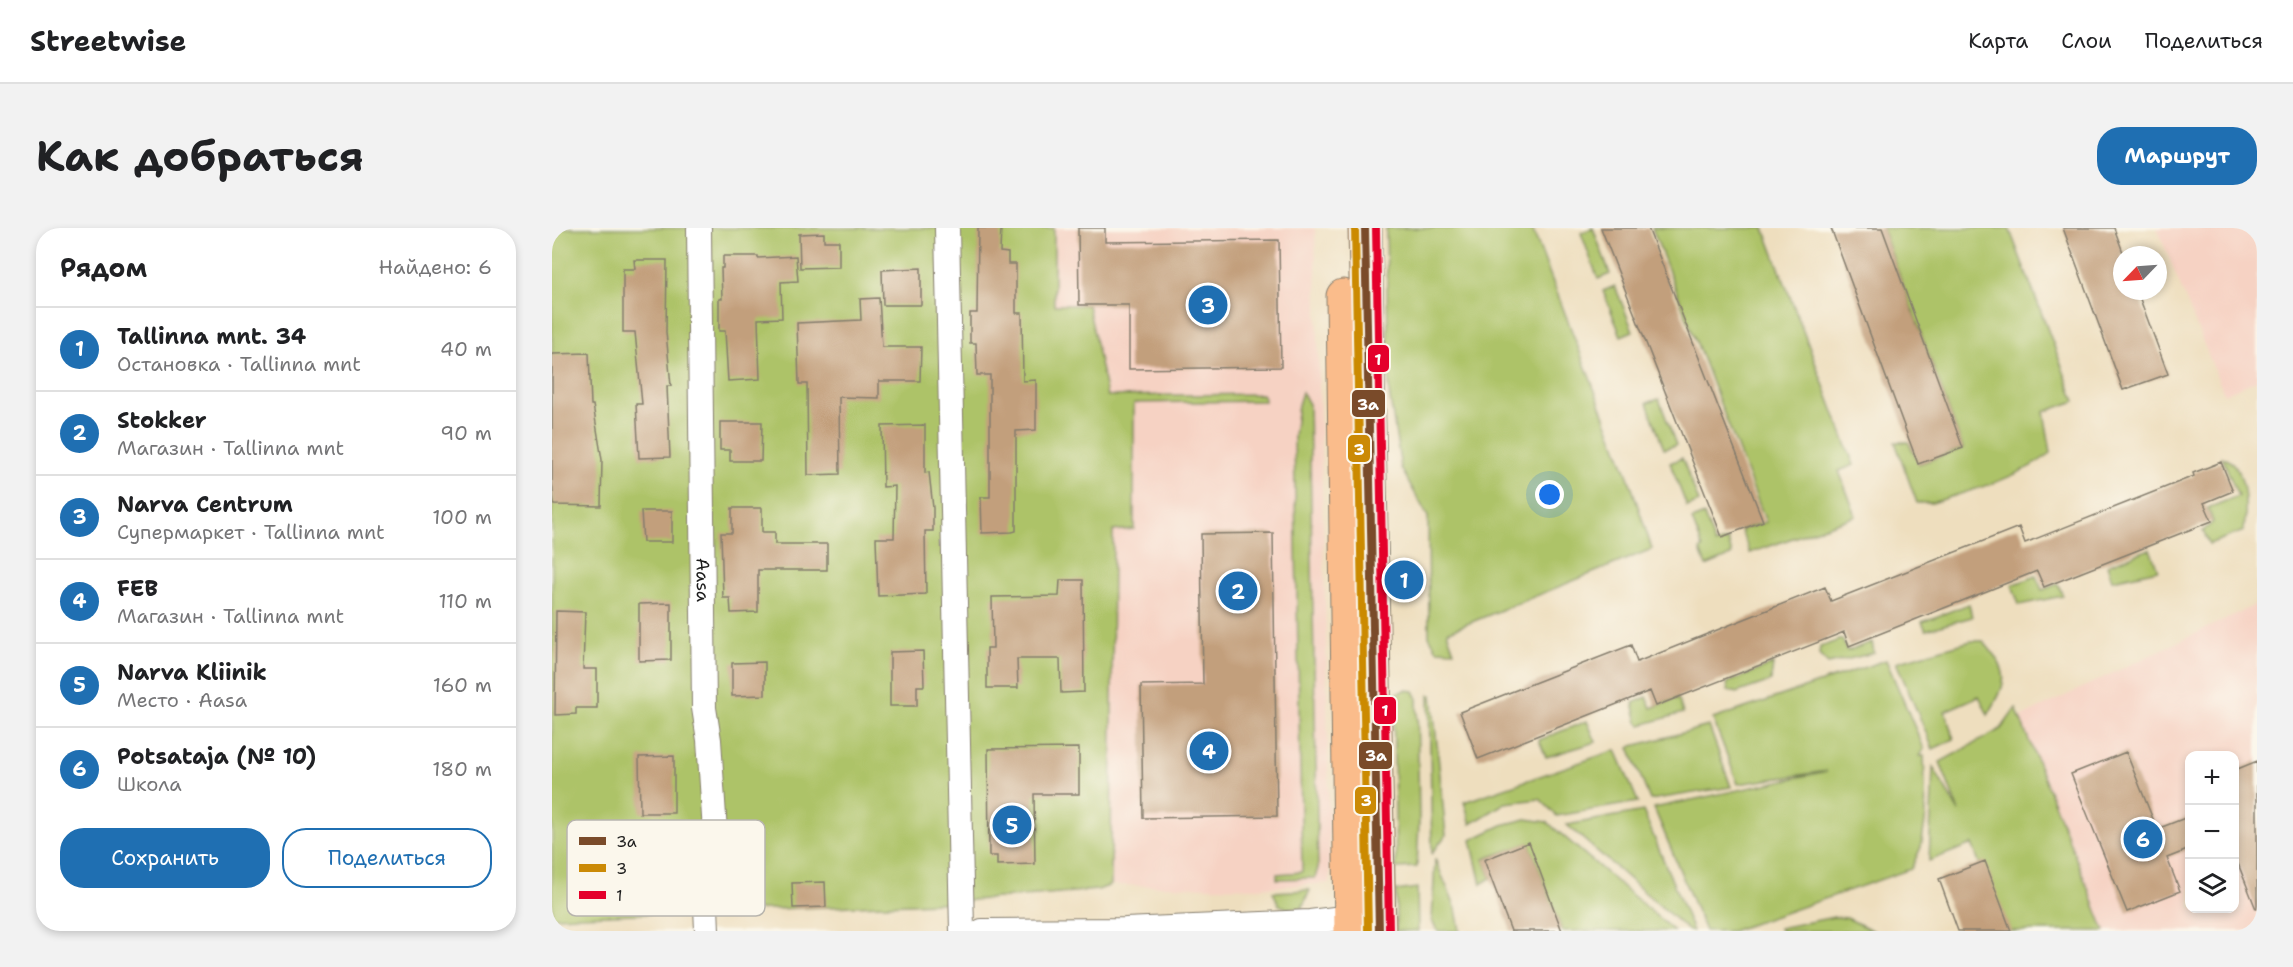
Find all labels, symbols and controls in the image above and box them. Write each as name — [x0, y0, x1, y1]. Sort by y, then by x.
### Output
text: Streetwise — [30, 22, 186, 60]
text: Карта — [1968, 27, 2028, 55]
text: Слои — [2061, 27, 2112, 55]
text: Поделиться — [2145, 27, 2263, 55]
button: Маршрут — [2097, 127, 2257, 185]
text: Как добраться — [36, 128, 364, 184]
north arrow — [2113, 246, 2167, 300]
text: Рядом — [60, 250, 147, 285]
text: Найдено: 6 — [379, 254, 492, 280]
pin: 3 — [1188, 282, 1228, 328]
text: Tallinna mnt. 34 — [117, 322, 306, 351]
text: 1 — [75, 336, 84, 362]
text: 40 m — [440, 336, 492, 362]
line badge: 1 — [1367, 344, 1390, 373]
text: 1 — [1374, 349, 1382, 370]
text: Остановка · Tallinna mnt — [117, 351, 361, 377]
line badge: 3a — [1351, 389, 1386, 418]
text: 3a — [1357, 394, 1379, 415]
text: Stokker — [117, 406, 207, 435]
text: 2 — [73, 420, 87, 446]
text: 90 m — [440, 420, 492, 446]
line badge: 3 — [1347, 434, 1371, 463]
text: Магазин · Tallinna mnt — [117, 435, 344, 461]
text: 3 — [1353, 439, 1365, 460]
your location — [1535, 480, 1564, 509]
text: Narva Centrum — [117, 490, 293, 519]
text: 3 — [73, 504, 87, 530]
text: 100 m — [432, 504, 492, 530]
text: Супермаркет · Tallinna mnt — [117, 519, 385, 545]
street label: Aasa — [690, 558, 715, 602]
pin: 1 — [1384, 558, 1424, 602]
pin: 2 — [1218, 568, 1258, 614]
text: FEB — [117, 574, 158, 603]
text: 4 — [73, 588, 87, 614]
text: 110 m — [438, 588, 492, 614]
text: Магазин · Tallinna mnt — [117, 603, 344, 629]
text: Narva Kliinik — [117, 658, 267, 687]
text: 5 — [73, 672, 86, 698]
text: 160 m — [433, 672, 492, 698]
text: Место · Aasa — [117, 687, 247, 713]
line badge: 1 — [1373, 696, 1397, 725]
text: 1 — [1381, 700, 1389, 721]
pin: 4 — [1190, 728, 1228, 774]
line badge: 3a — [1358, 741, 1393, 770]
text: Potsataja (№ 10) — [117, 742, 316, 771]
text: 3a — [1365, 745, 1387, 766]
map controls — [2185, 751, 2239, 913]
button: + — [2185, 751, 2239, 805]
text: 6 — [73, 756, 87, 782]
text: 180 m — [432, 756, 492, 782]
text: Школа — [117, 771, 182, 797]
line badge: 3 — [1354, 786, 1377, 815]
text: 3 — [1360, 790, 1372, 811]
pin: 5 — [992, 802, 1032, 848]
button: − — [2185, 805, 2239, 859]
pin: 6 — [2124, 816, 2162, 862]
legend — [567, 820, 765, 916]
button: Сохранить — [60, 828, 270, 888]
button: Поделиться — [282, 828, 492, 888]
text: 3a — [616, 831, 637, 852]
text: 3 — [616, 858, 627, 879]
button: layers — [2185, 859, 2239, 913]
text: 1 — [616, 885, 623, 906]

